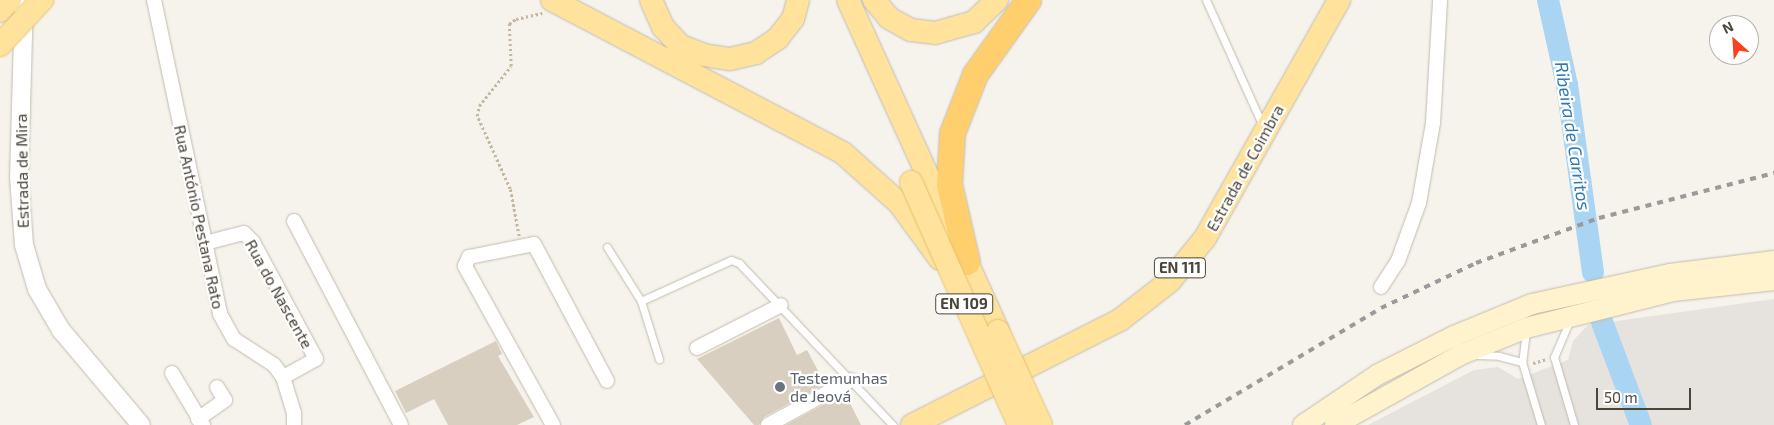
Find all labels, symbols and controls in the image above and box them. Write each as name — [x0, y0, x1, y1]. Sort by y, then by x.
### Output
north arrow — [1709, 15, 1759, 65]
text: N — [1719, 17, 1736, 37]
water label: Ribeira de Carritos — [1551, 60, 1595, 212]
street label: Estrada de Coimbra — [1202, 101, 1288, 235]
street label: Estrada de Mira — [11, 114, 33, 228]
street label: Rua António Pestana Rato — [170, 123, 228, 311]
street label: Rua do Nascente — [241, 236, 317, 352]
road number: EN 111 — [1154, 256, 1206, 280]
road number: EN 109 — [934, 292, 994, 316]
place label: Testemunhas de Jeová — [790, 368, 888, 406]
scale bar — [1599, 378, 1694, 410]
marker: Testemunhas de Jeová — [774, 381, 786, 393]
text: 50 m — [1604, 388, 1638, 406]

